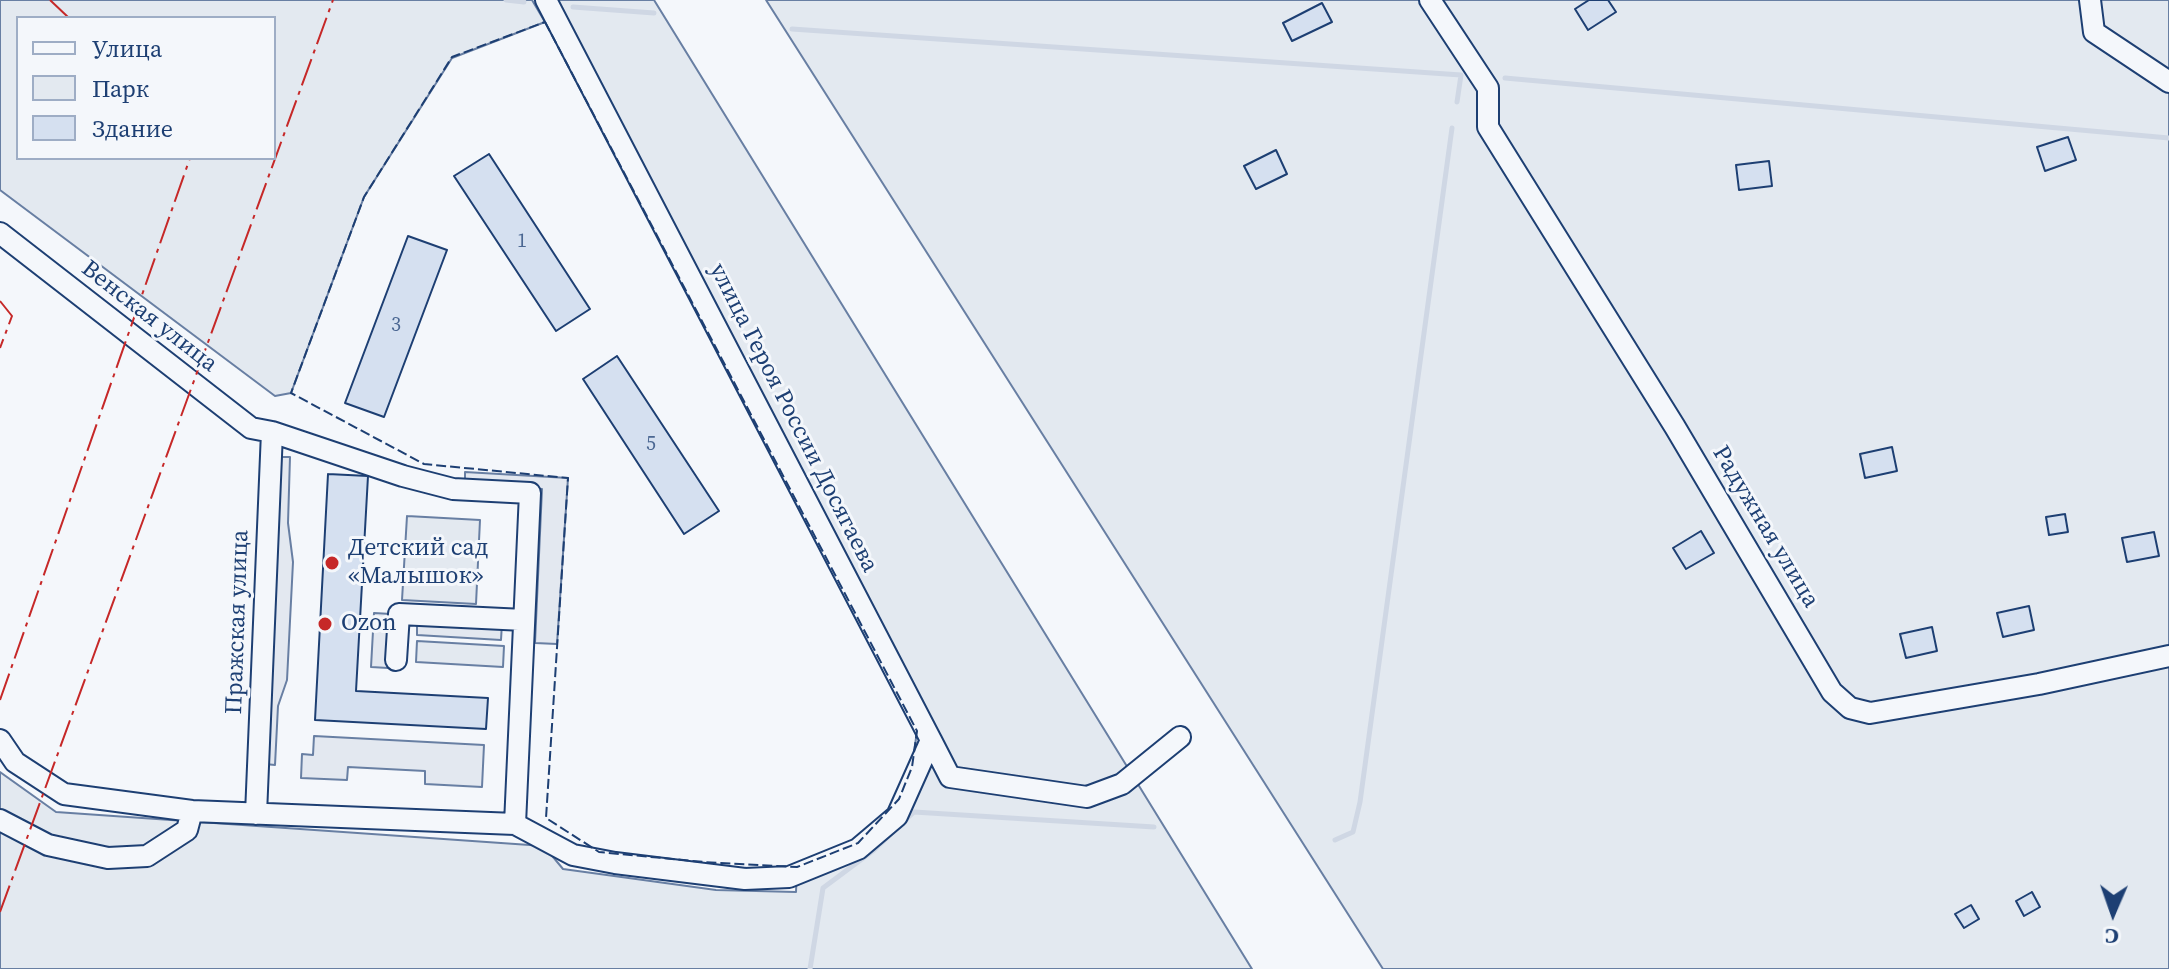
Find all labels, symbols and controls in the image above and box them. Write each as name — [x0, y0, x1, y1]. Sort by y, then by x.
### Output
legend — [16, 16, 276, 160]
text: Улица — [92, 32, 162, 65]
text: Парк — [92, 72, 149, 105]
text: Здание — [92, 112, 173, 145]
house number: 1 — [517, 230, 527, 254]
street label: Венская улица — [75, 255, 223, 379]
street label: улица Героя России Досягаева — [702, 259, 884, 577]
house number: 3 — [391, 314, 401, 338]
house number: 5 — [646, 433, 656, 457]
street label: Радужная улица — [1705, 441, 1825, 613]
street label: Пражская улица — [220, 529, 256, 715]
place label: Детский сад «Малышок» — [348, 535, 488, 591]
marker: Детский сад «Малышок» — [323, 554, 341, 572]
place label: Ozon — [341, 610, 397, 638]
marker: Ozon — [316, 615, 334, 633]
north arrow — [2073, 873, 2153, 953]
text: С — [2105, 922, 2120, 952]

